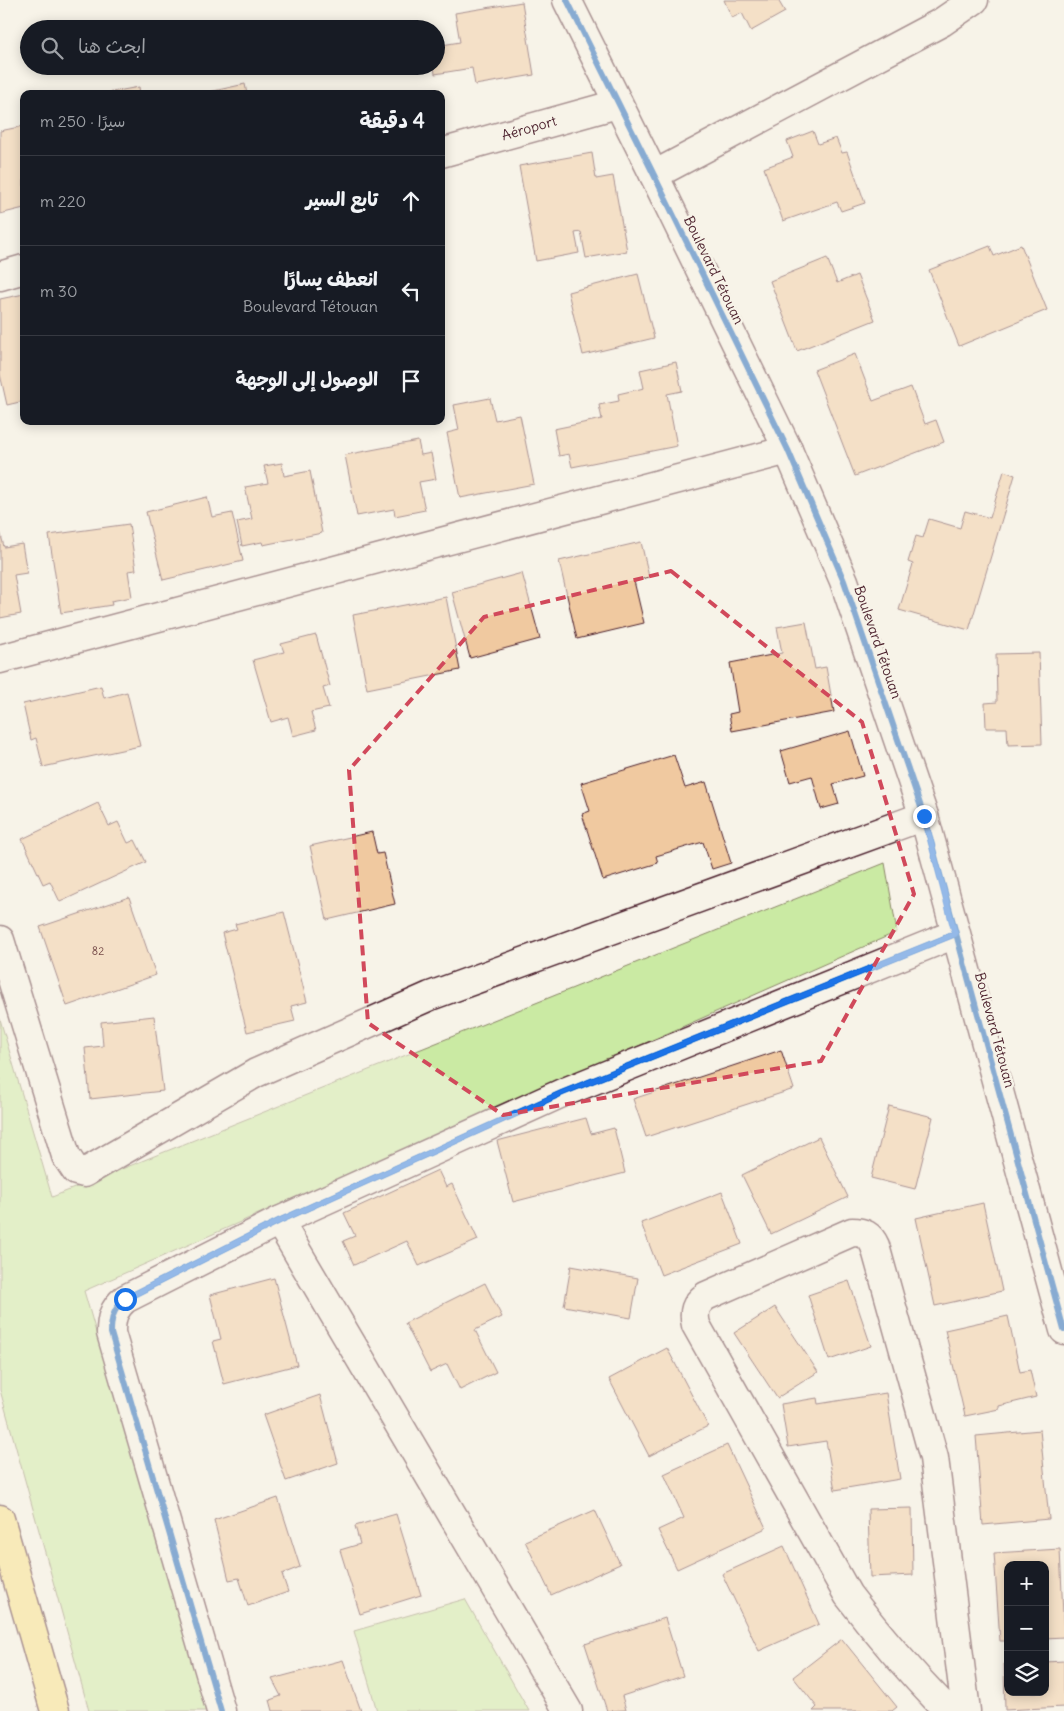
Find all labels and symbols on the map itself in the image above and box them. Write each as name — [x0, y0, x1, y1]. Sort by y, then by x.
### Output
street label: Aéroport — [499, 112, 559, 144]
street label: Boulevard Tétouan — [680, 213, 748, 327]
street label: Boulevard Tétouan — [850, 583, 906, 701]
route end — [913, 805, 936, 828]
house number: 82 — [92, 944, 104, 958]
street label: Boulevard Tétouan — [971, 970, 1019, 1090]
route start — [114, 1288, 137, 1311]

